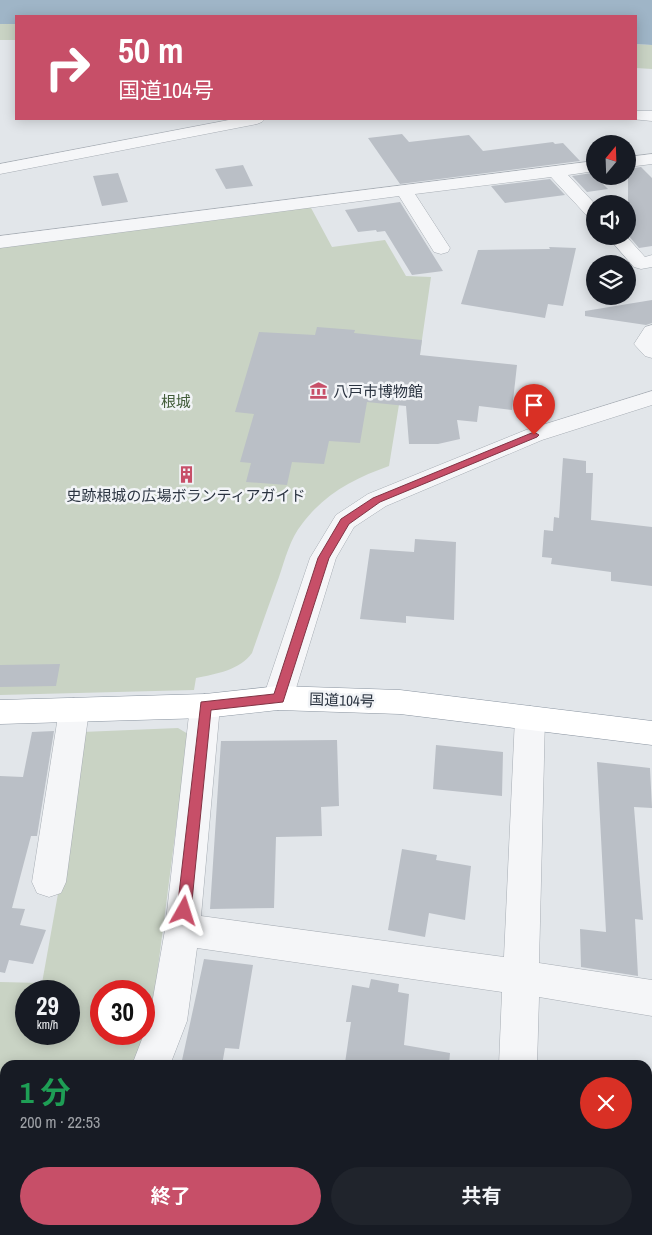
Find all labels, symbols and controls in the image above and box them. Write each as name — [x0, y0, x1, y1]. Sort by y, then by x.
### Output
text: 50 m — [118, 27, 183, 74]
icon: right — [35, 35, 100, 100]
text: 国道104号 — [118, 75, 214, 105]
north arrow — [586, 135, 636, 185]
map controls — [586, 135, 636, 305]
button: sound — [586, 195, 636, 245]
button: layers — [586, 255, 636, 305]
museum icon: 八戸市博物館 — [309, 381, 329, 401]
place label: 八戸市博物館 — [333, 381, 423, 402]
pin — [513, 384, 555, 435]
park label: 根城 — [161, 391, 191, 412]
icon: arrive — [520, 391, 548, 419]
building icon: 史跡根城の広場ボランティアガイド — [176, 464, 196, 484]
place label: 史跡根城の広場ボランティアガイド — [66, 485, 306, 506]
street label: 国道104号 — [309, 688, 375, 712]
position arrow — [157, 884, 209, 936]
speed limit sign: 30 — [90, 980, 155, 1045]
text: 29 — [36, 989, 59, 1023]
text: km/h — [37, 1017, 58, 1033]
text: 1 分 — [20, 1072, 71, 1112]
button: close — [580, 1077, 632, 1129]
text: 200 m · 22:53 — [20, 1111, 100, 1133]
button: 終了 — [20, 1167, 321, 1225]
button: 共有 — [331, 1167, 632, 1225]

